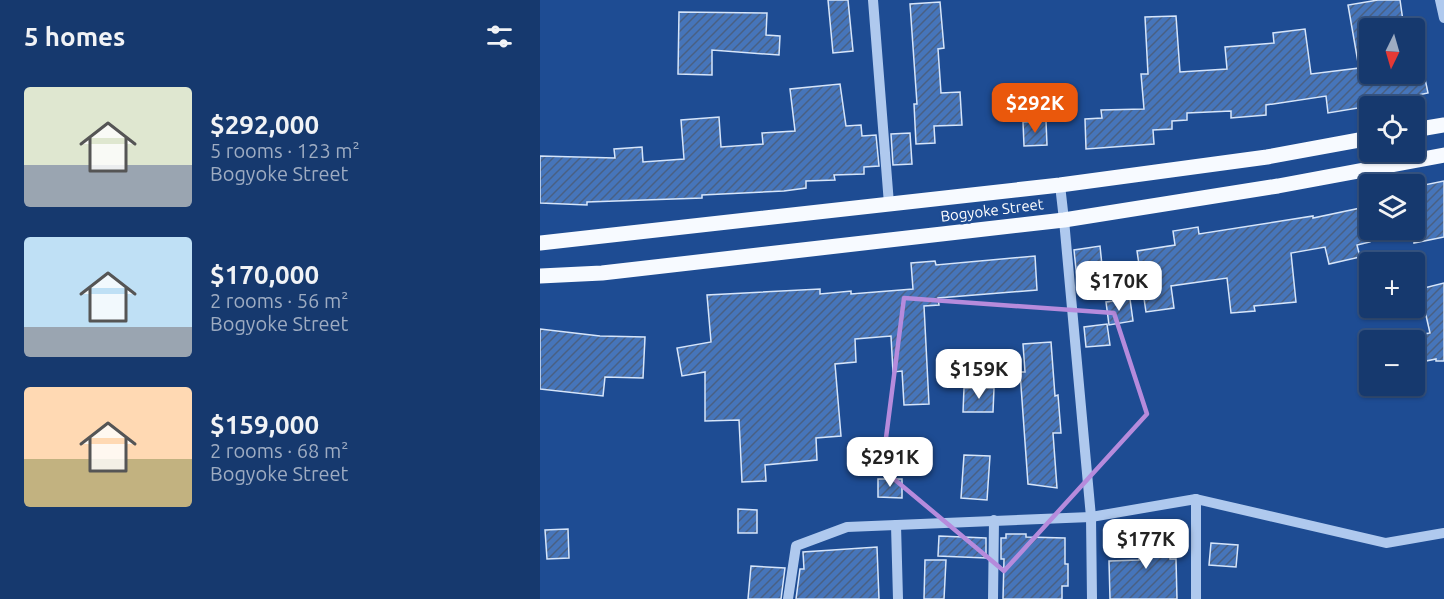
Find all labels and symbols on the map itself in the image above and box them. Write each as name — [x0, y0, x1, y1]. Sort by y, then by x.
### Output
north arrow — [1359, 18, 1425, 84]
pin: $292K — [993, 83, 1077, 134]
street label: Bogyoke Street — [939, 195, 1045, 225]
pin: $170K — [1077, 261, 1161, 312]
pin: $159K — [937, 349, 1021, 400]
pin: $291K — [848, 437, 932, 488]
pin: $177K — [1104, 519, 1188, 570]

